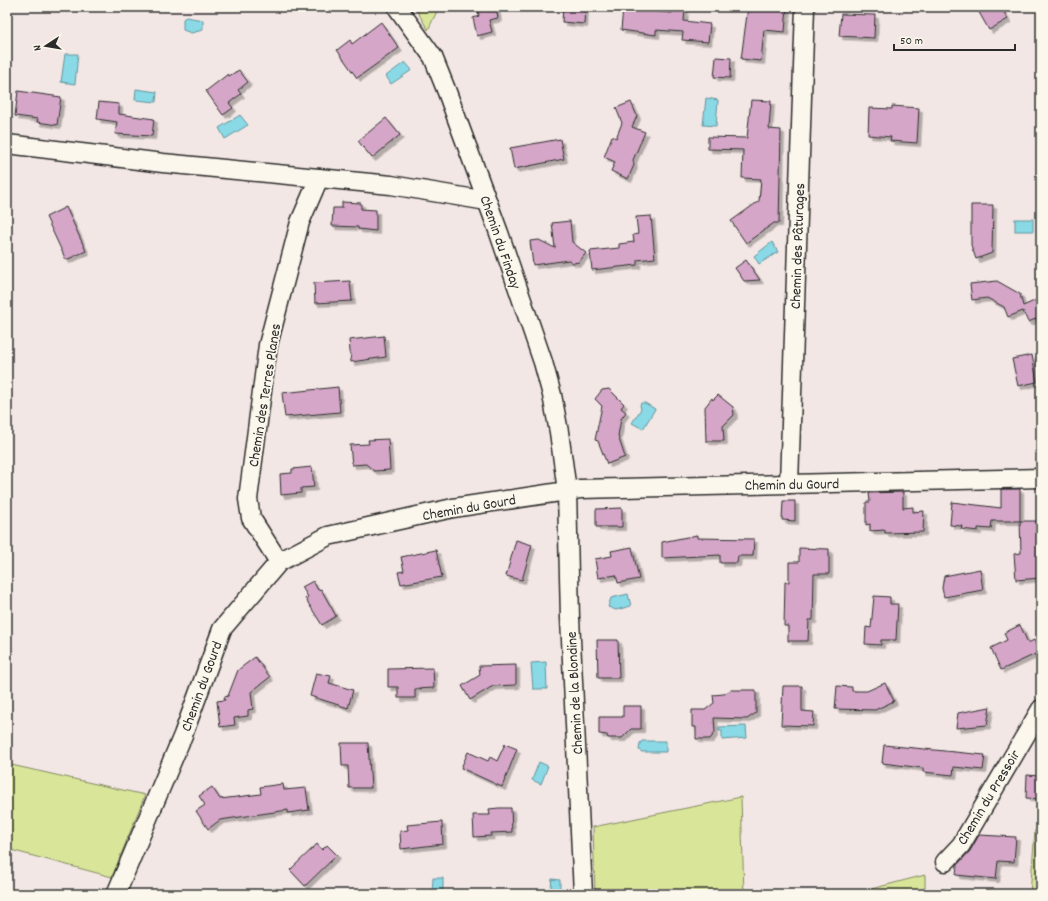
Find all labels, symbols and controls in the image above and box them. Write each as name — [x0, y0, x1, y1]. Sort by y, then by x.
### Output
north arrow — [26, 26, 66, 66]
scale bar — [894, 26, 1015, 52]
text: 50 m — [900, 33, 923, 50]
text: N — [30, 43, 47, 52]
street label: Chemin des Pâturages — [786, 183, 812, 309]
street label: Chemin du Finday — [473, 193, 526, 293]
street label: Chemin des Terres Planes — [244, 322, 288, 469]
street label: Chemin du Gourd — [745, 474, 839, 498]
street label: Chemin du Gourd — [421, 490, 518, 528]
street label: Chemin de la Blondine — [562, 631, 590, 755]
street label: Chemin du Gourd — [176, 638, 229, 735]
street label: Chemin du Pressoir — [953, 746, 1027, 850]

